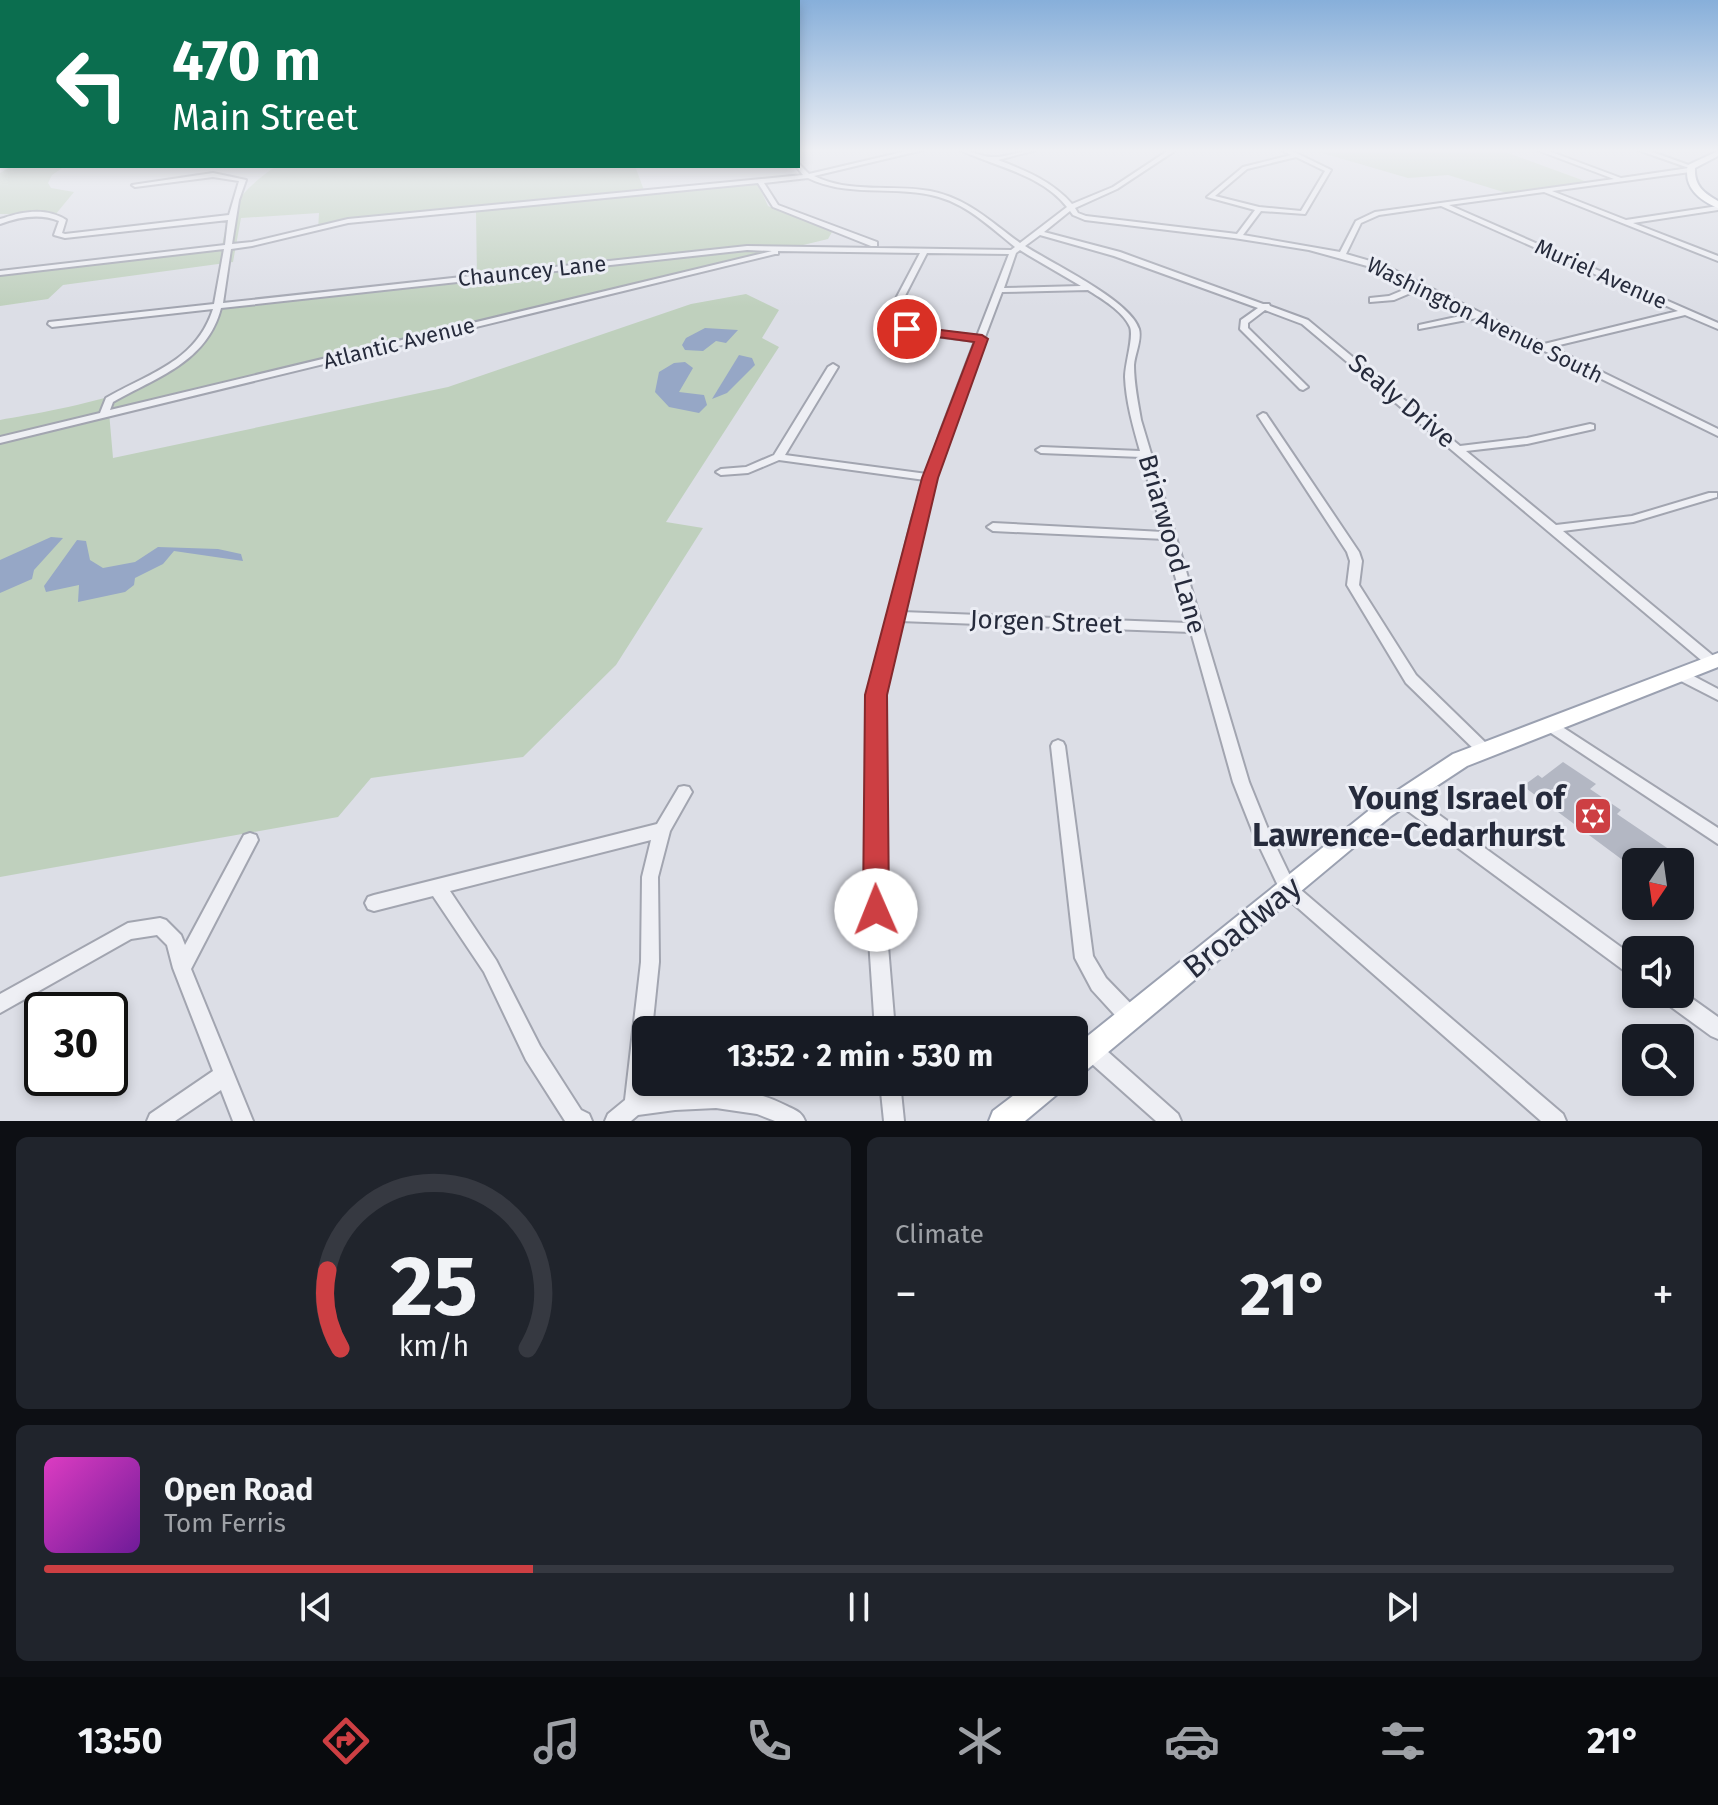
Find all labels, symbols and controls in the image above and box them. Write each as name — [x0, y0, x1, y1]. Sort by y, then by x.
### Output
text: 470 m — [172, 28, 321, 95]
icon: left — [40, 32, 144, 136]
text: Main Street — [172, 96, 358, 140]
street label: Muriel Avenue — [1531, 233, 1671, 315]
street label: Chauncey Lane — [457, 250, 607, 292]
street label: Washington Avenue South — [1362, 251, 1608, 389]
pin — [873, 295, 941, 363]
icon: arrive — [885, 307, 929, 351]
street label: Atlantic Avenue — [321, 311, 477, 375]
street label: Sealy Drive — [1342, 347, 1462, 455]
street label: Briarwood Lane — [1132, 451, 1212, 637]
street label: Jorgen Street — [969, 604, 1123, 640]
place label: Young Israel of Lawrence-Cedarhurst — [1252, 779, 1568, 854]
synagogue icon: Young Israel of Lawrence-Cedarhurst — [1572, 795, 1614, 837]
north arrow — [1622, 848, 1694, 920]
map controls — [1622, 848, 1694, 1096]
position arrow — [834, 868, 918, 952]
street label: Broadway — [1175, 868, 1309, 986]
button: sound — [1622, 936, 1694, 1008]
speed limit sign: 30 — [24, 992, 128, 1096]
button: search — [1622, 1024, 1694, 1096]
text: 13:52 · 2 min · 530 m — [727, 1038, 993, 1074]
text: Climate — [895, 1219, 984, 1250]
text: 25 — [390, 1237, 477, 1337]
text: 21° — [1240, 1259, 1329, 1331]
text: − — [895, 1268, 917, 1321]
text: + — [1652, 1268, 1674, 1321]
text: km/h — [398, 1329, 469, 1364]
text: Open Road — [164, 1472, 313, 1508]
text: Tom Ferris — [164, 1508, 286, 1539]
icon: previous — [294, 1585, 338, 1629]
icon: pause — [837, 1585, 881, 1629]
icon: next — [1380, 1585, 1424, 1629]
icon: directions — [318, 1713, 374, 1769]
icon: music — [529, 1713, 585, 1769]
icon: phone — [741, 1713, 797, 1769]
icon: climate — [952, 1713, 1008, 1769]
icon: car — [1164, 1713, 1220, 1769]
icon: filters — [1375, 1713, 1431, 1769]
text: 13:50 — [78, 1719, 162, 1763]
text: 21° — [1587, 1719, 1640, 1763]

